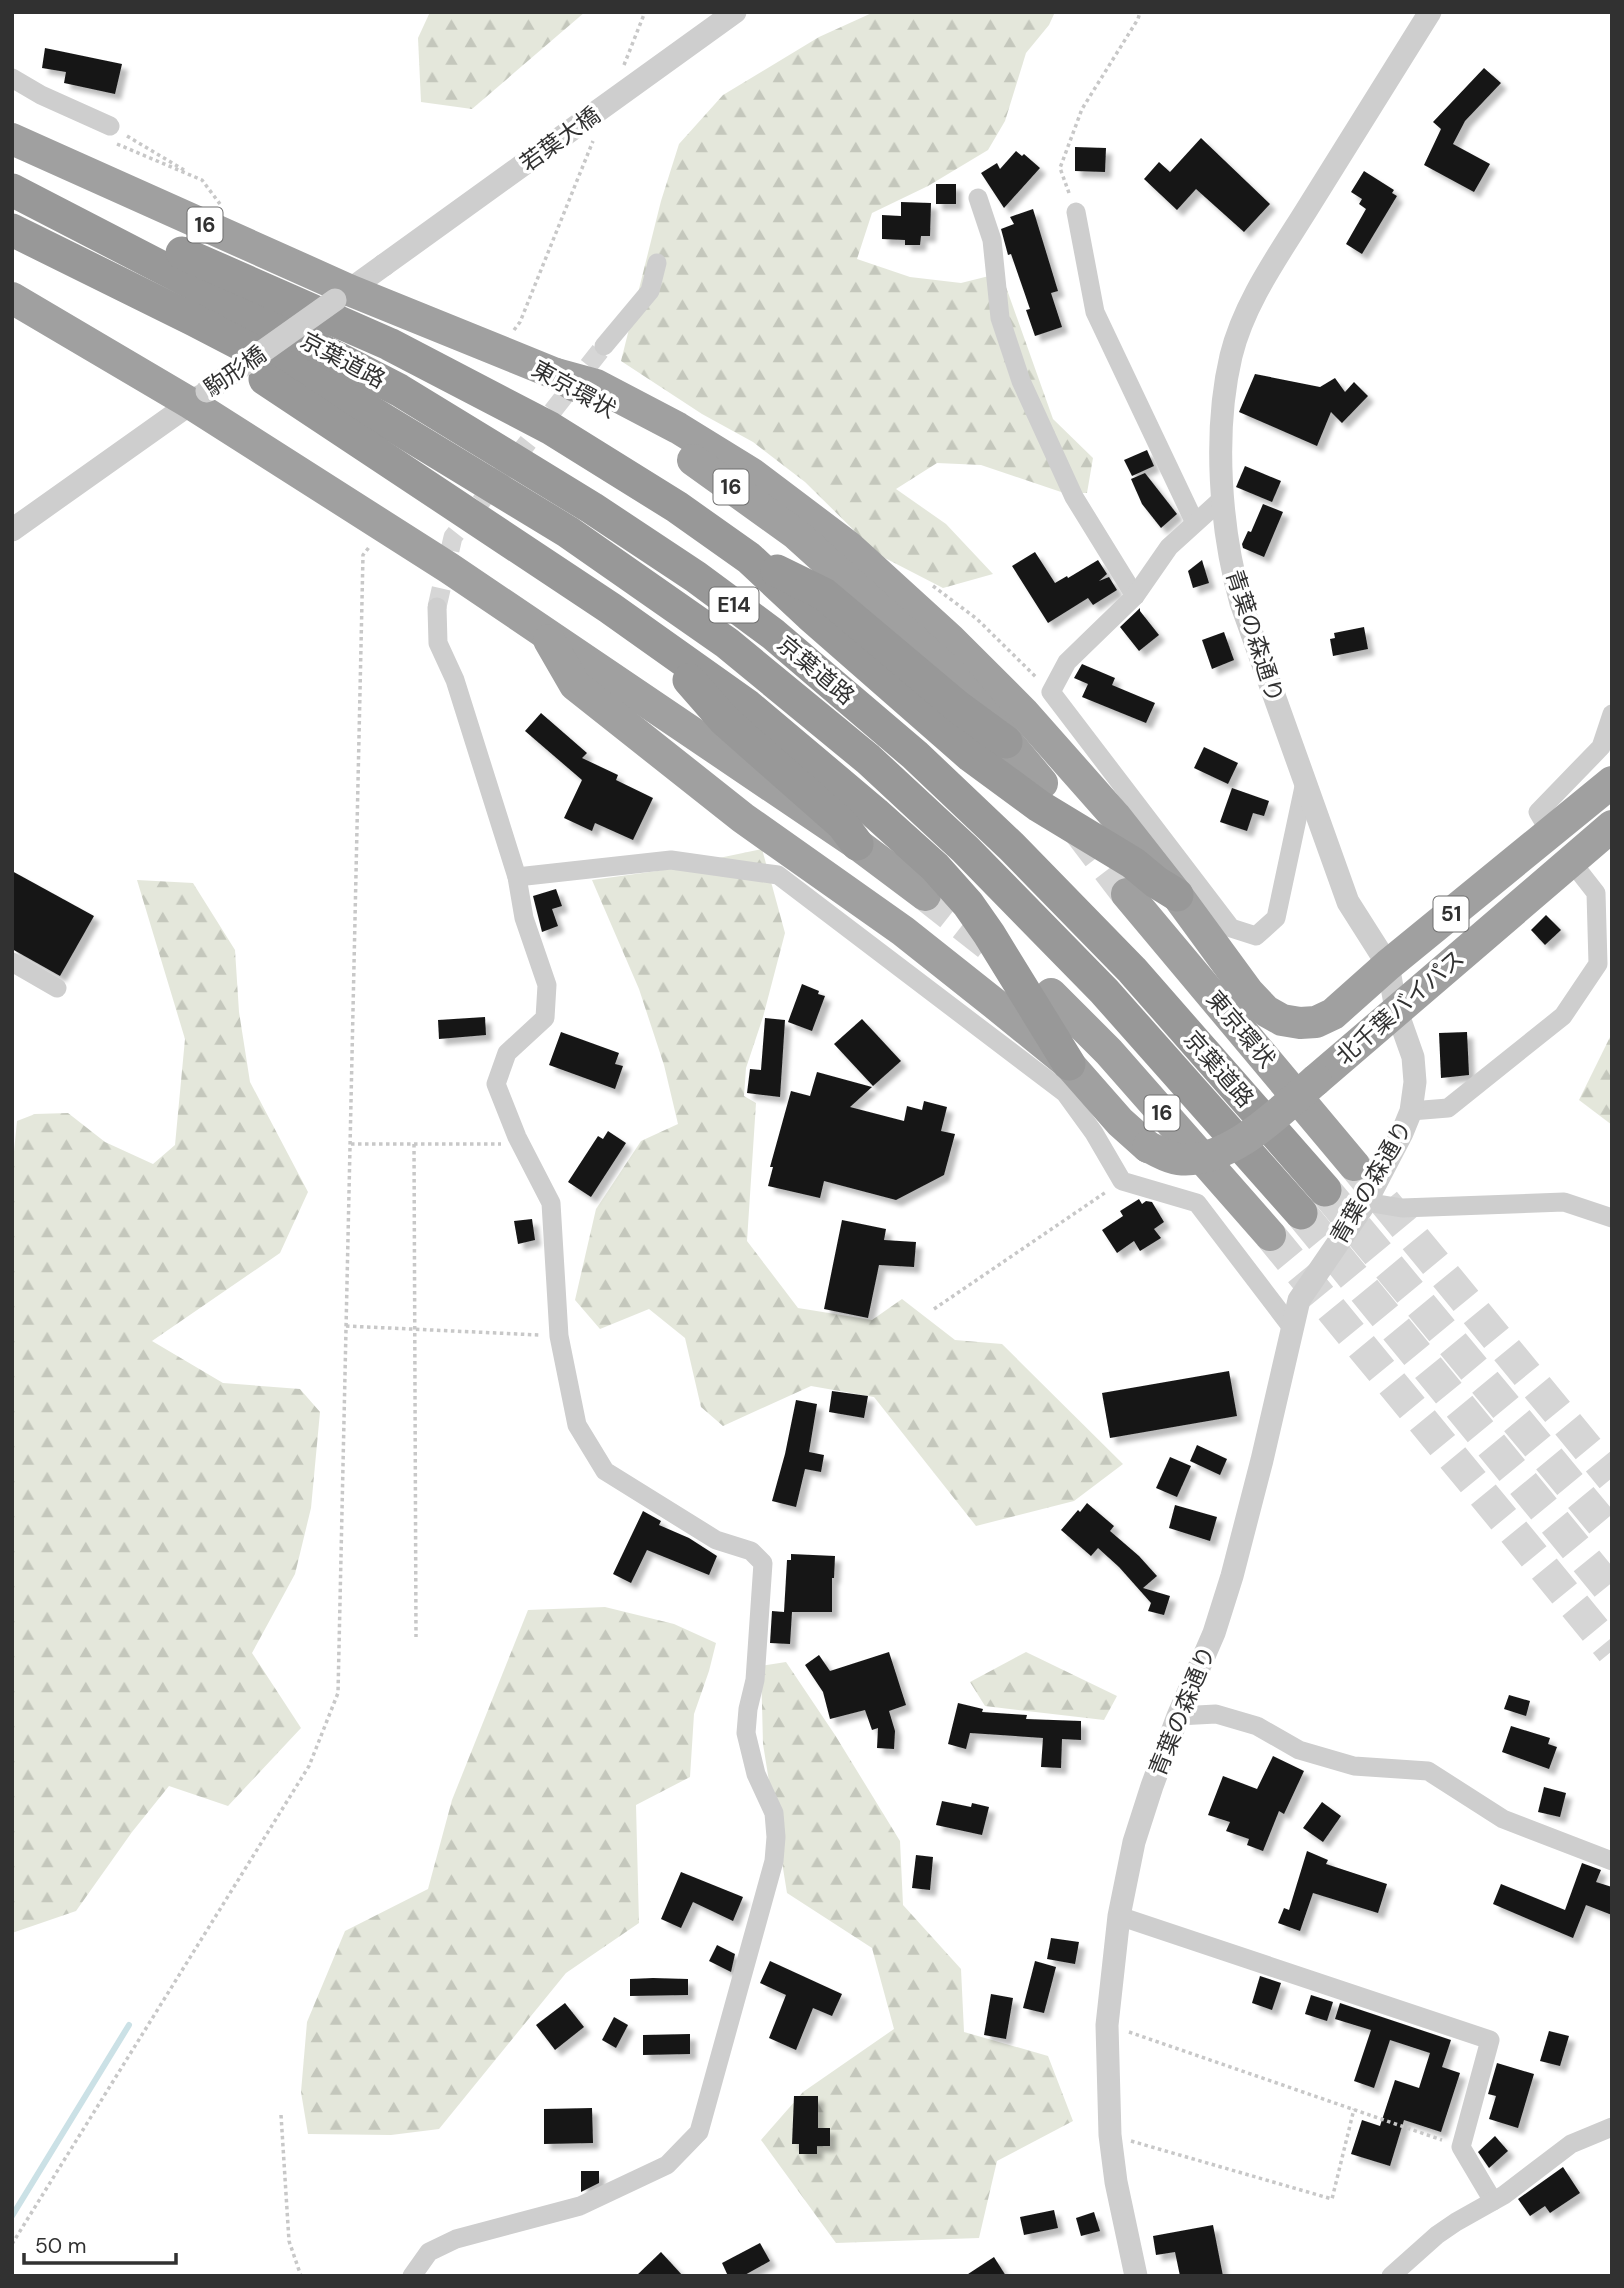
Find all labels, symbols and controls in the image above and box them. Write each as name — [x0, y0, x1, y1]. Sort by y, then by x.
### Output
street label: 若葉大橋 — [514, 100, 606, 178]
road number: 16 — [188, 208, 222, 243]
street label: 京葉道路 — [295, 325, 391, 395]
street label: 駒形橋 — [198, 339, 272, 403]
street label: 東京環状 — [526, 354, 622, 424]
road number: 16 — [714, 470, 748, 504]
street label: 青葉の森通り — [1219, 566, 1291, 706]
road number: E14 — [710, 588, 758, 622]
street label: 京葉道路 — [771, 629, 861, 711]
road number: 51 — [1434, 897, 1468, 932]
street label: 北千葉バイパス — [1330, 943, 1470, 1071]
street label: 東京環状 — [1200, 984, 1282, 1074]
street label: 京葉道路 — [1178, 1024, 1260, 1114]
road number: 16 — [1144, 1096, 1180, 1130]
street label: 青葉の森通り — [1324, 1115, 1418, 1249]
street label: 青葉の森通り — [1142, 1641, 1222, 1781]
scale bar — [24, 2222, 177, 2266]
text: 50 m — [35, 2232, 86, 2260]

